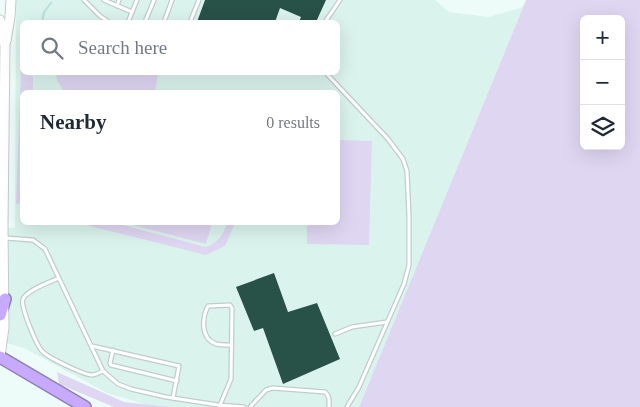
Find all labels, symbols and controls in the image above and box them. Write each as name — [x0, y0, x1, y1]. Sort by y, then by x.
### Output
map controls — [580, 15, 625, 150]
button: + — [580, 15, 625, 60]
search box — [20, 20, 340, 75]
icon: search — [38, 34, 66, 62]
text: Search here — [78, 37, 167, 58]
button: − — [580, 60, 625, 105]
button: layers — [580, 105, 625, 150]
text: Nearby — [40, 110, 107, 134]
text: 0 results — [266, 114, 320, 131]

